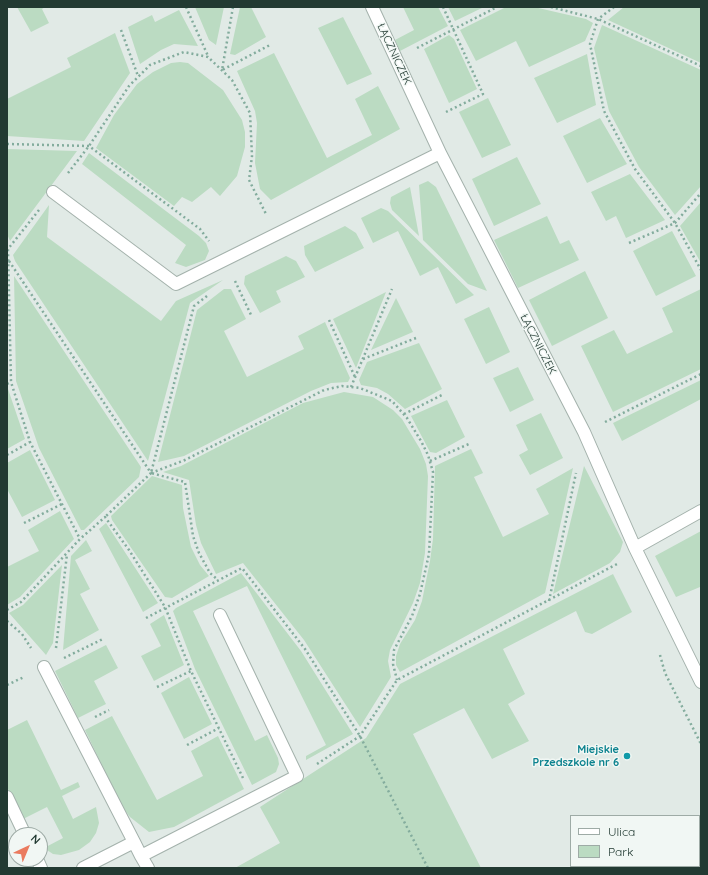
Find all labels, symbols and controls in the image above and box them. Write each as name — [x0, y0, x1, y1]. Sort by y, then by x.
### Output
street label: ŁĄCZNICZEK — [374, 21, 414, 87]
street label: ŁĄCZNICZEK — [517, 311, 559, 377]
place label: Miejskie Przedszkole nr 6 — [533, 743, 619, 769]
marker: Miejskie Przedszkole nr 6 — [622, 751, 632, 761]
legend — [570, 815, 700, 867]
text: Ulica — [608, 824, 635, 839]
north arrow — [8, 827, 48, 867]
text: N — [28, 831, 43, 847]
text: Park — [608, 844, 633, 859]

